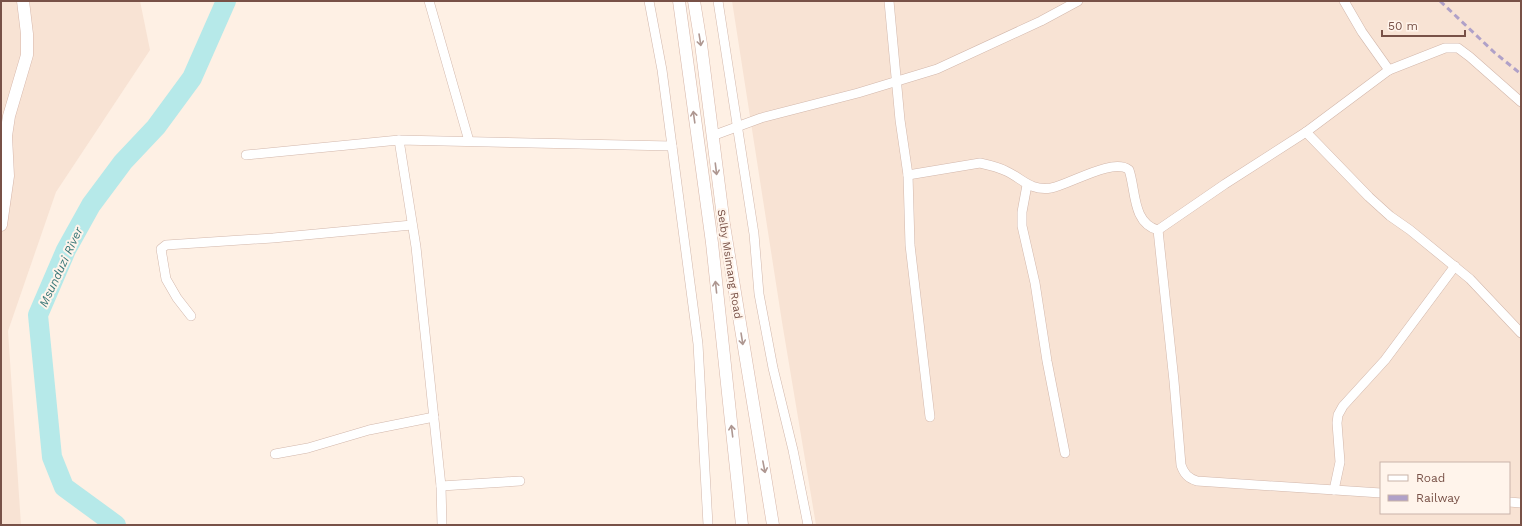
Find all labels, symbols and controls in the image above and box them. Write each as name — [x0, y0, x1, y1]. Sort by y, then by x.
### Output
scale bar — [1382, 12, 1465, 38]
text: 50 m — [1388, 19, 1418, 33]
one-way arrow — [696, 33, 704, 46]
one-way arrow — [691, 111, 698, 124]
one-way arrow — [713, 162, 720, 175]
street label: Selby Msimang Road — [714, 208, 745, 320]
water label: Msunduzi River — [36, 224, 86, 309]
one-way arrow — [713, 281, 720, 294]
one-way arrow — [738, 332, 746, 345]
one-way arrow — [728, 425, 736, 438]
one-way arrow — [760, 460, 768, 473]
legend — [1380, 462, 1510, 514]
text: Road — [1416, 471, 1445, 485]
text: Railway — [1416, 491, 1461, 505]

